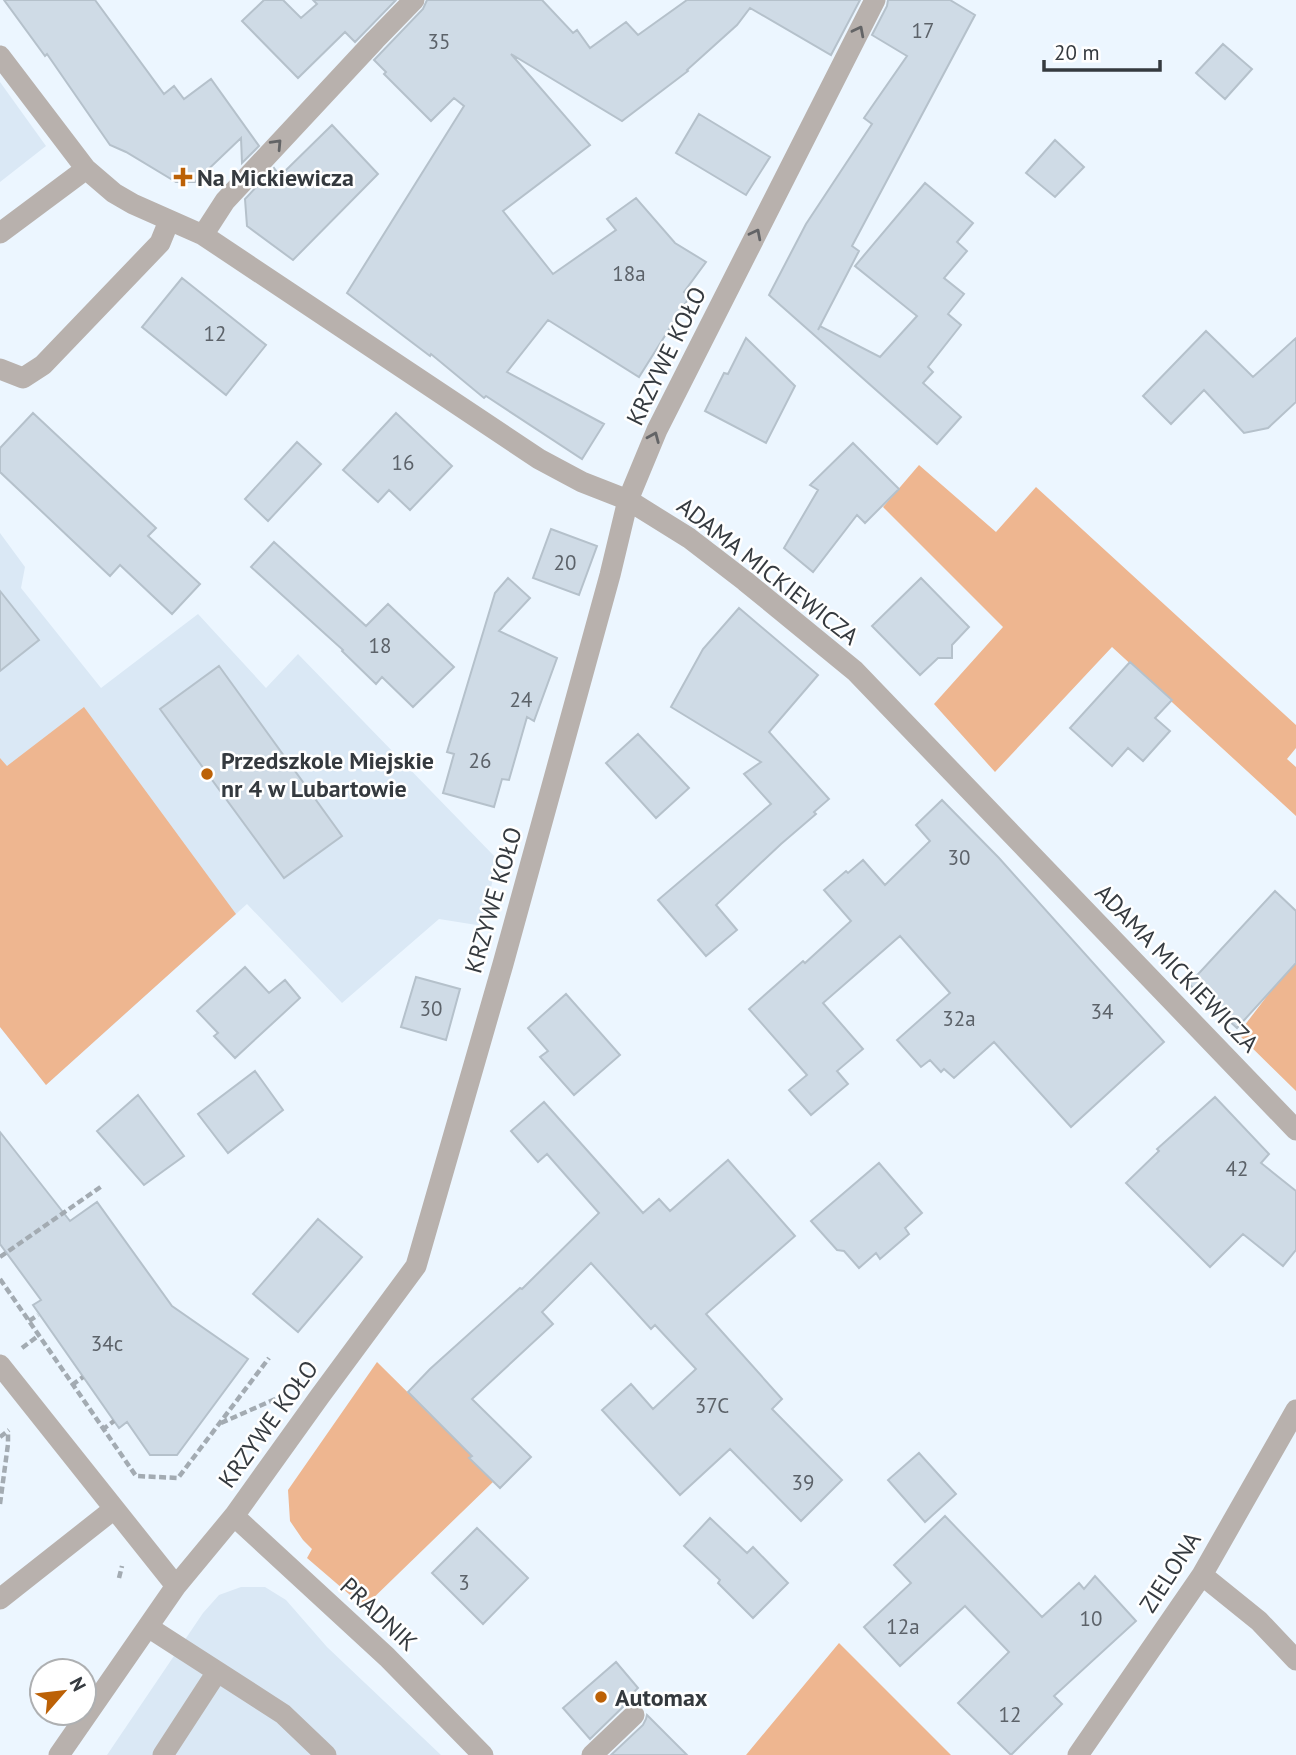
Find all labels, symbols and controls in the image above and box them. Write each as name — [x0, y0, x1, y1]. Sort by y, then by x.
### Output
house number: 17 — [912, 17, 934, 44]
one-way arrow — [851, 26, 865, 38]
house number: 35 — [428, 28, 450, 55]
scale bar — [1044, 28, 1160, 72]
text: 20 m — [1054, 39, 1100, 66]
one-way arrow — [269, 139, 282, 152]
place label: Na Mickiewicza — [197, 162, 354, 193]
marker: Na Mickiewicza — [175, 169, 191, 185]
one-way arrow — [748, 229, 762, 241]
house number: 18a — [612, 260, 646, 287]
street label: KRZYWE KOŁO — [619, 282, 713, 430]
house number: 12 — [204, 320, 226, 347]
one-way arrow — [646, 432, 660, 444]
house number: 16 — [392, 449, 414, 476]
street label: ADAMA MICKIEWICZA — [671, 490, 865, 652]
house number: 20 — [554, 549, 576, 576]
house number: 18 — [369, 632, 391, 659]
house number: 24 — [510, 686, 532, 713]
place label: Przedszkole Miejskie nr 4 w Lubartowie — [221, 745, 434, 804]
house number: 26 — [469, 747, 491, 774]
marker: Przedszkole Miejskie nr 4 w Lubartowie — [199, 766, 215, 782]
street label: KRZYWE KOŁO — [457, 823, 529, 977]
house number: 30 — [948, 844, 970, 871]
street label: ADAMA MICKIEWICZA — [1089, 877, 1265, 1059]
house number: 30 — [420, 995, 442, 1022]
house number: 34 — [1091, 998, 1113, 1025]
house number: 32a — [942, 1005, 976, 1032]
house number: 42 — [1226, 1155, 1248, 1182]
house number: 34c — [91, 1330, 123, 1357]
street label: KRZYWE KOŁO — [211, 1354, 325, 1494]
house number: 37C — [695, 1392, 729, 1419]
house number: 39 — [792, 1469, 814, 1496]
street label: ZIELONA — [1132, 1526, 1208, 1618]
house number: 3 — [458, 1569, 470, 1596]
street label: PRADNIK — [334, 1570, 424, 1658]
house number: 10 — [1080, 1605, 1102, 1632]
house number: 12a — [886, 1613, 920, 1640]
north arrow — [28, 1657, 98, 1727]
text: N — [64, 1673, 92, 1695]
place label: Automax — [615, 1682, 708, 1713]
marker: Automax — [593, 1689, 609, 1705]
house number: 12 — [999, 1701, 1021, 1728]

